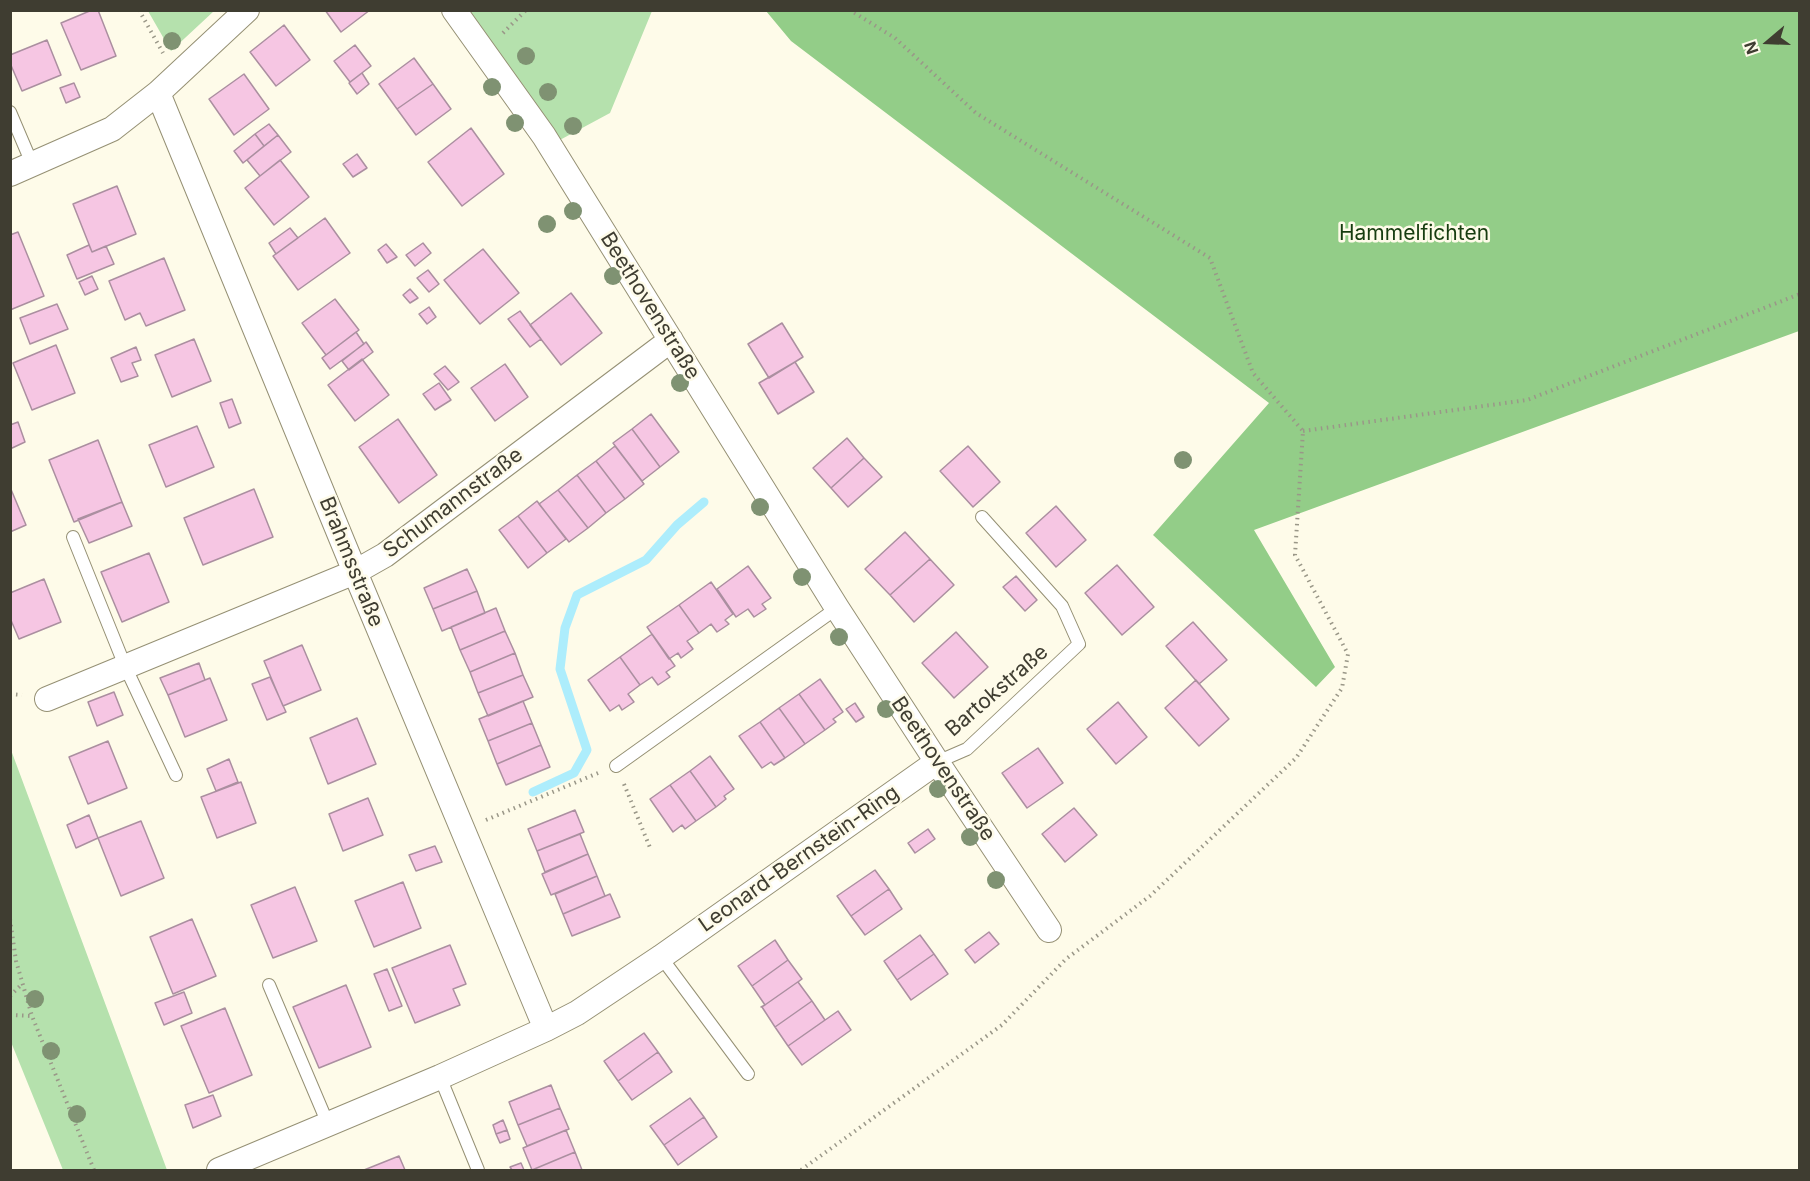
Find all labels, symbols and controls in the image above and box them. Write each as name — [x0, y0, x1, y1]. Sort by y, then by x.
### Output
north arrow — [1738, 12, 1798, 72]
text: N — [1740, 39, 1762, 57]
park label: Hammelfichten — [1339, 221, 1489, 247]
street label: Beethovenstraße — [595, 228, 705, 384]
street label: Schumannstraße — [378, 442, 528, 564]
street label: Brahmsstraße — [313, 493, 389, 631]
street label: Bartokstraße — [941, 640, 1053, 742]
street label: Beethovenstraße — [885, 692, 1001, 846]
street label: Leonard-Bernstein-Ring — [694, 780, 904, 938]

